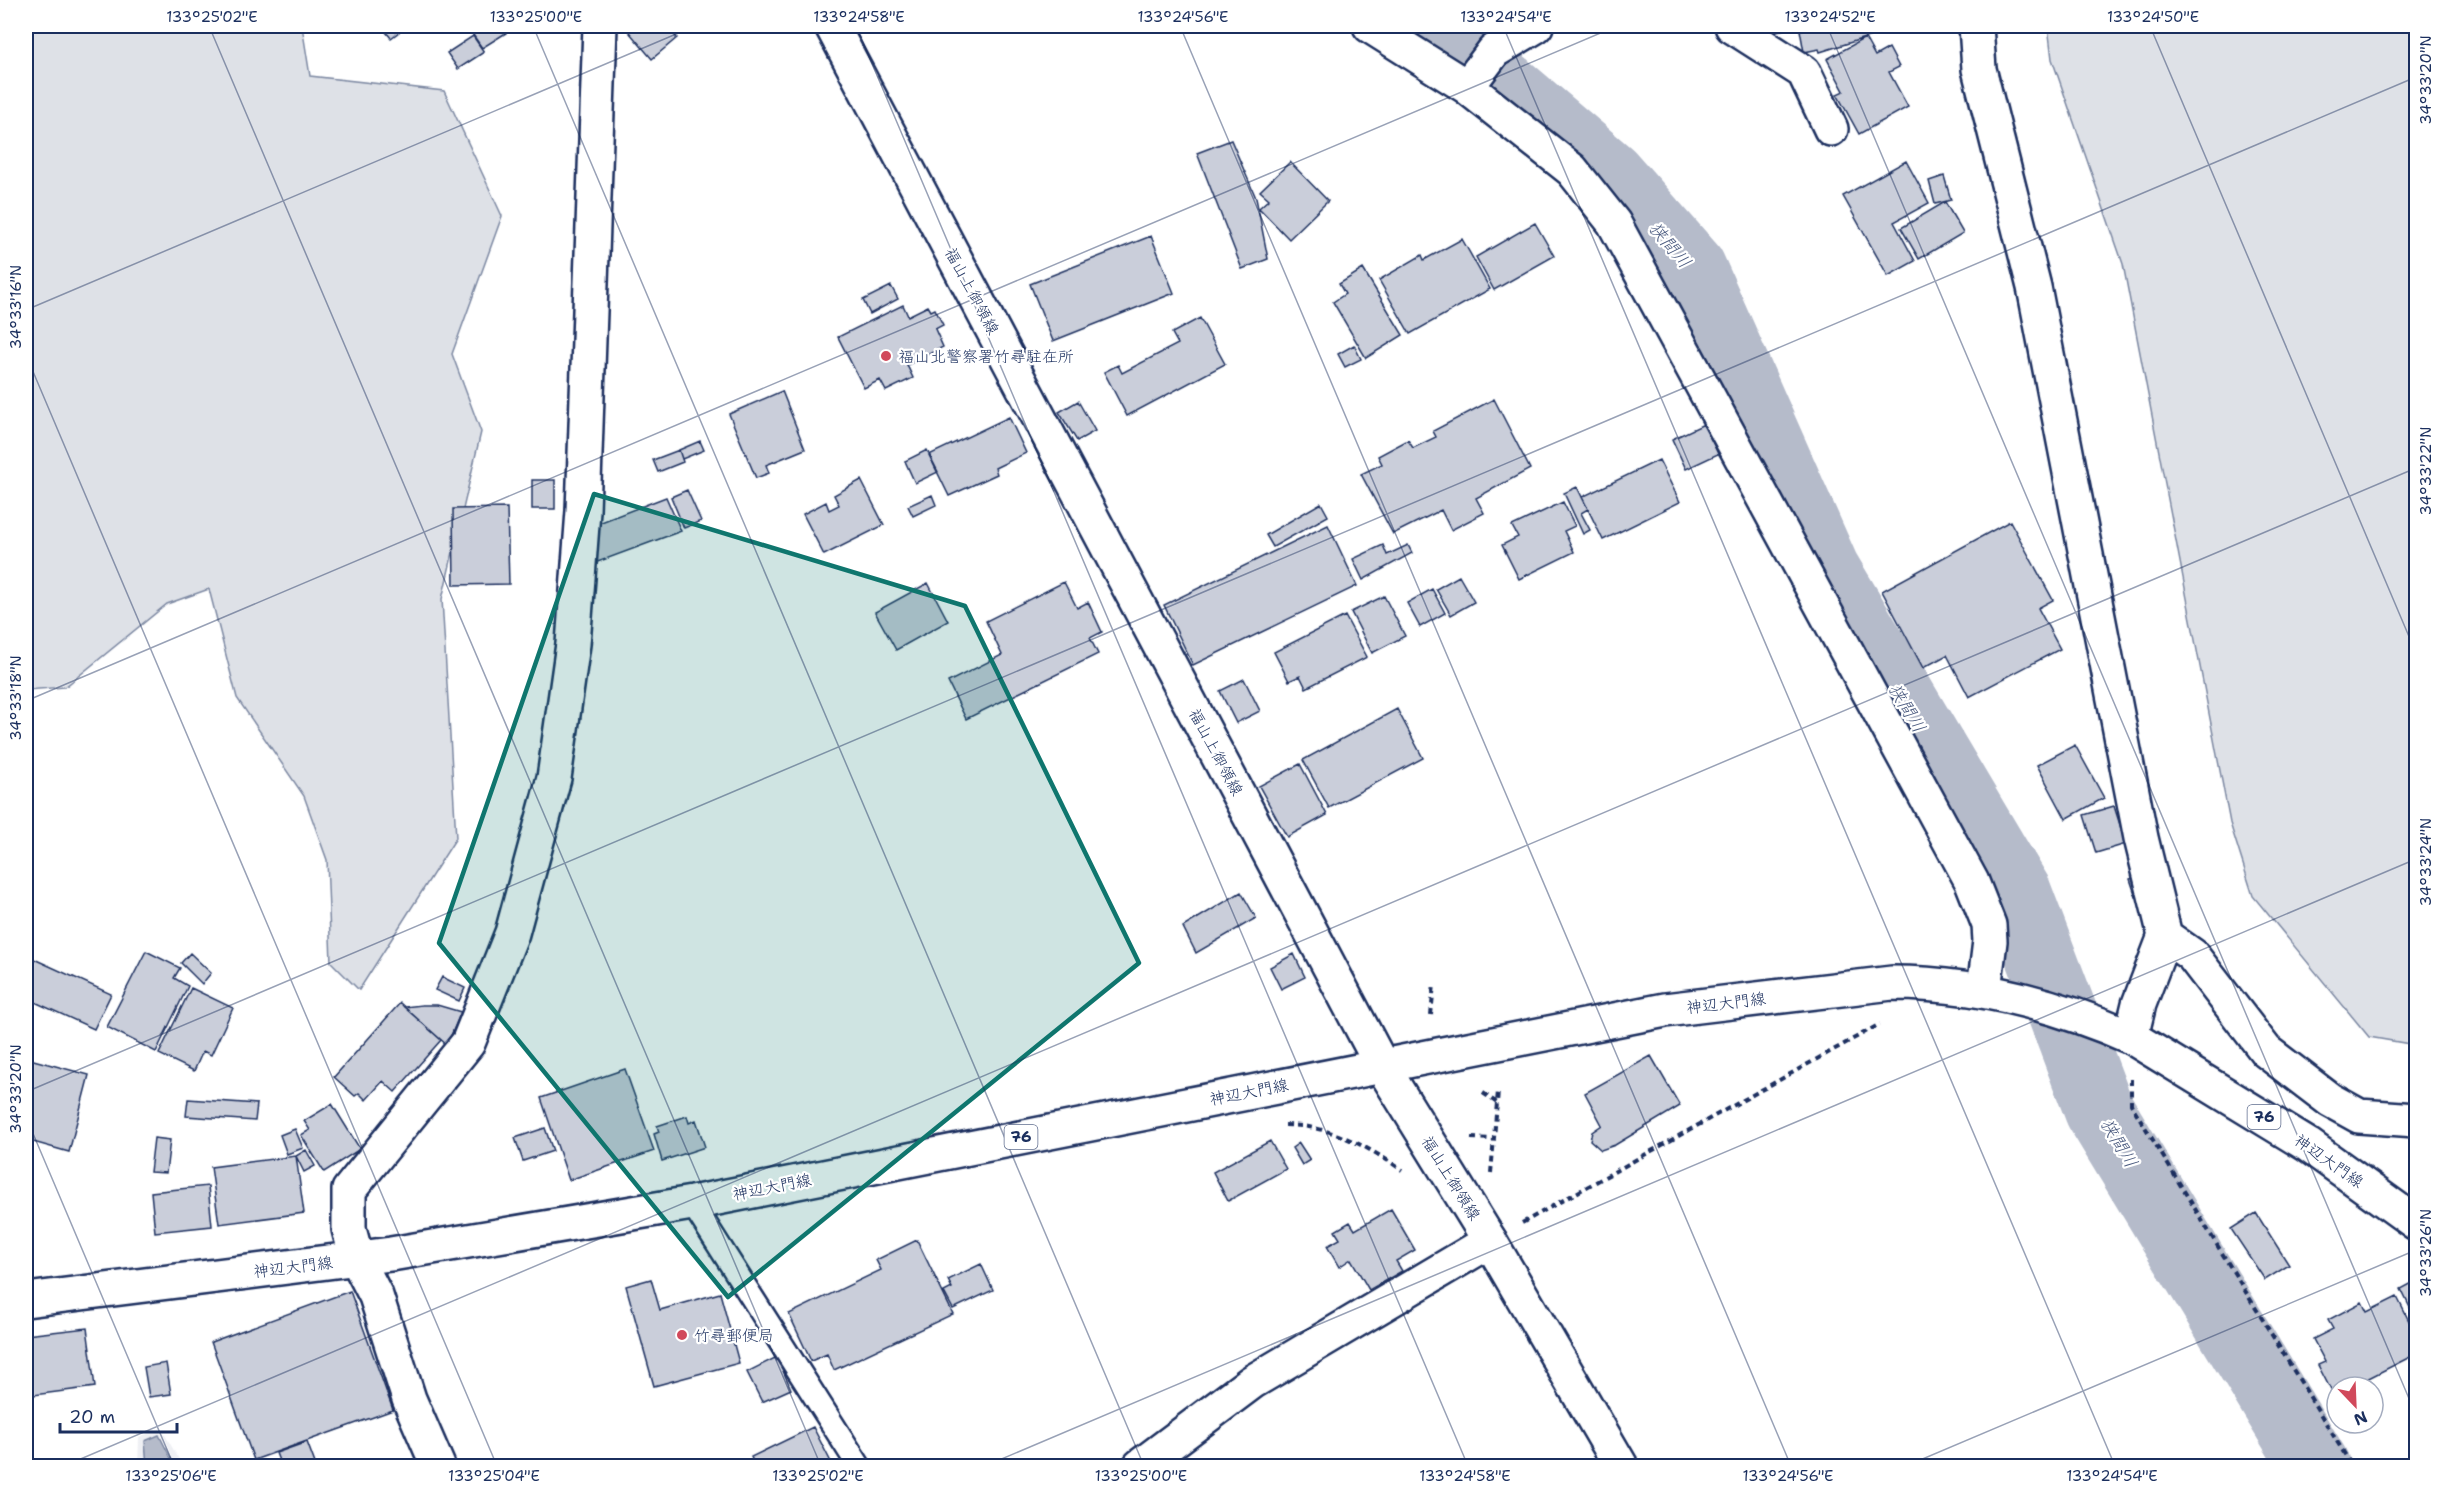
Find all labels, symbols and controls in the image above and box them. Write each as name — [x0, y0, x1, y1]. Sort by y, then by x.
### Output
text: 133°25'02"E — [166, 7, 258, 27]
text: 133°25'00"E — [490, 7, 582, 27]
text: 133°24'58"E — [813, 7, 905, 27]
text: 133°24'56"E — [1138, 7, 1228, 27]
text: 133°24'54"E — [1460, 7, 1552, 27]
text: 133°24'52"E — [1784, 7, 1876, 27]
text: 133°24'50"E — [2107, 7, 2199, 27]
text: 34°33'20"N — [2416, 35, 2436, 125]
water label: 狭間川 — [1643, 217, 1697, 273]
street label: 福山上御領線 — [940, 244, 1004, 338]
text: 34°33'16"N — [6, 265, 26, 349]
place label: 福山北警察署竹尋駐在所 — [898, 346, 1074, 367]
marker: 福山北警察署竹尋駐在所 — [879, 349, 893, 363]
text: 34°33'22"N — [2416, 427, 2436, 515]
text: 34°33'18"N — [6, 655, 26, 741]
water label: 狭間川 — [1883, 679, 1931, 737]
street label: 福山上御領線 — [1184, 705, 1248, 799]
text: 34°33'24"N — [2416, 818, 2436, 906]
street label: 神辺大門線 — [1685, 988, 1767, 1018]
text: 34°33'20"N — [6, 1044, 26, 1134]
street label: 神辺大門線 — [1208, 1074, 1290, 1110]
road number: 76 — [2248, 1105, 2280, 1129]
water label: 狭間川 — [2095, 1114, 2143, 1172]
road number: 76 — [1004, 1125, 1038, 1149]
street label: 神辺大門線 — [2290, 1129, 2368, 1193]
street label: 福山上御領線 — [1417, 1132, 1485, 1224]
street label: 神辺大門線 — [731, 1169, 813, 1205]
text: 34°33'26"N — [2416, 1209, 2436, 1297]
street label: 神辺大門線 — [252, 1252, 334, 1282]
place label: 竹尋郵便局 — [694, 1325, 774, 1346]
marker: 竹尋郵便局 — [675, 1328, 689, 1342]
north arrow — [2325, 1375, 2385, 1435]
scale bar — [60, 1396, 177, 1434]
text: 20 m — [69, 1405, 115, 1429]
text: N — [2351, 1406, 2371, 1430]
text: 133°25'06"E — [125, 1466, 217, 1486]
text: 133°25'04"E — [448, 1466, 540, 1486]
text: 133°25'02"E — [772, 1466, 864, 1486]
text: 133°25'00"E — [1095, 1466, 1187, 1486]
text: 133°24'58"E — [1419, 1466, 1511, 1486]
text: 133°24'56"E — [1743, 1466, 1833, 1486]
text: 133°24'54"E — [2066, 1466, 2158, 1486]

